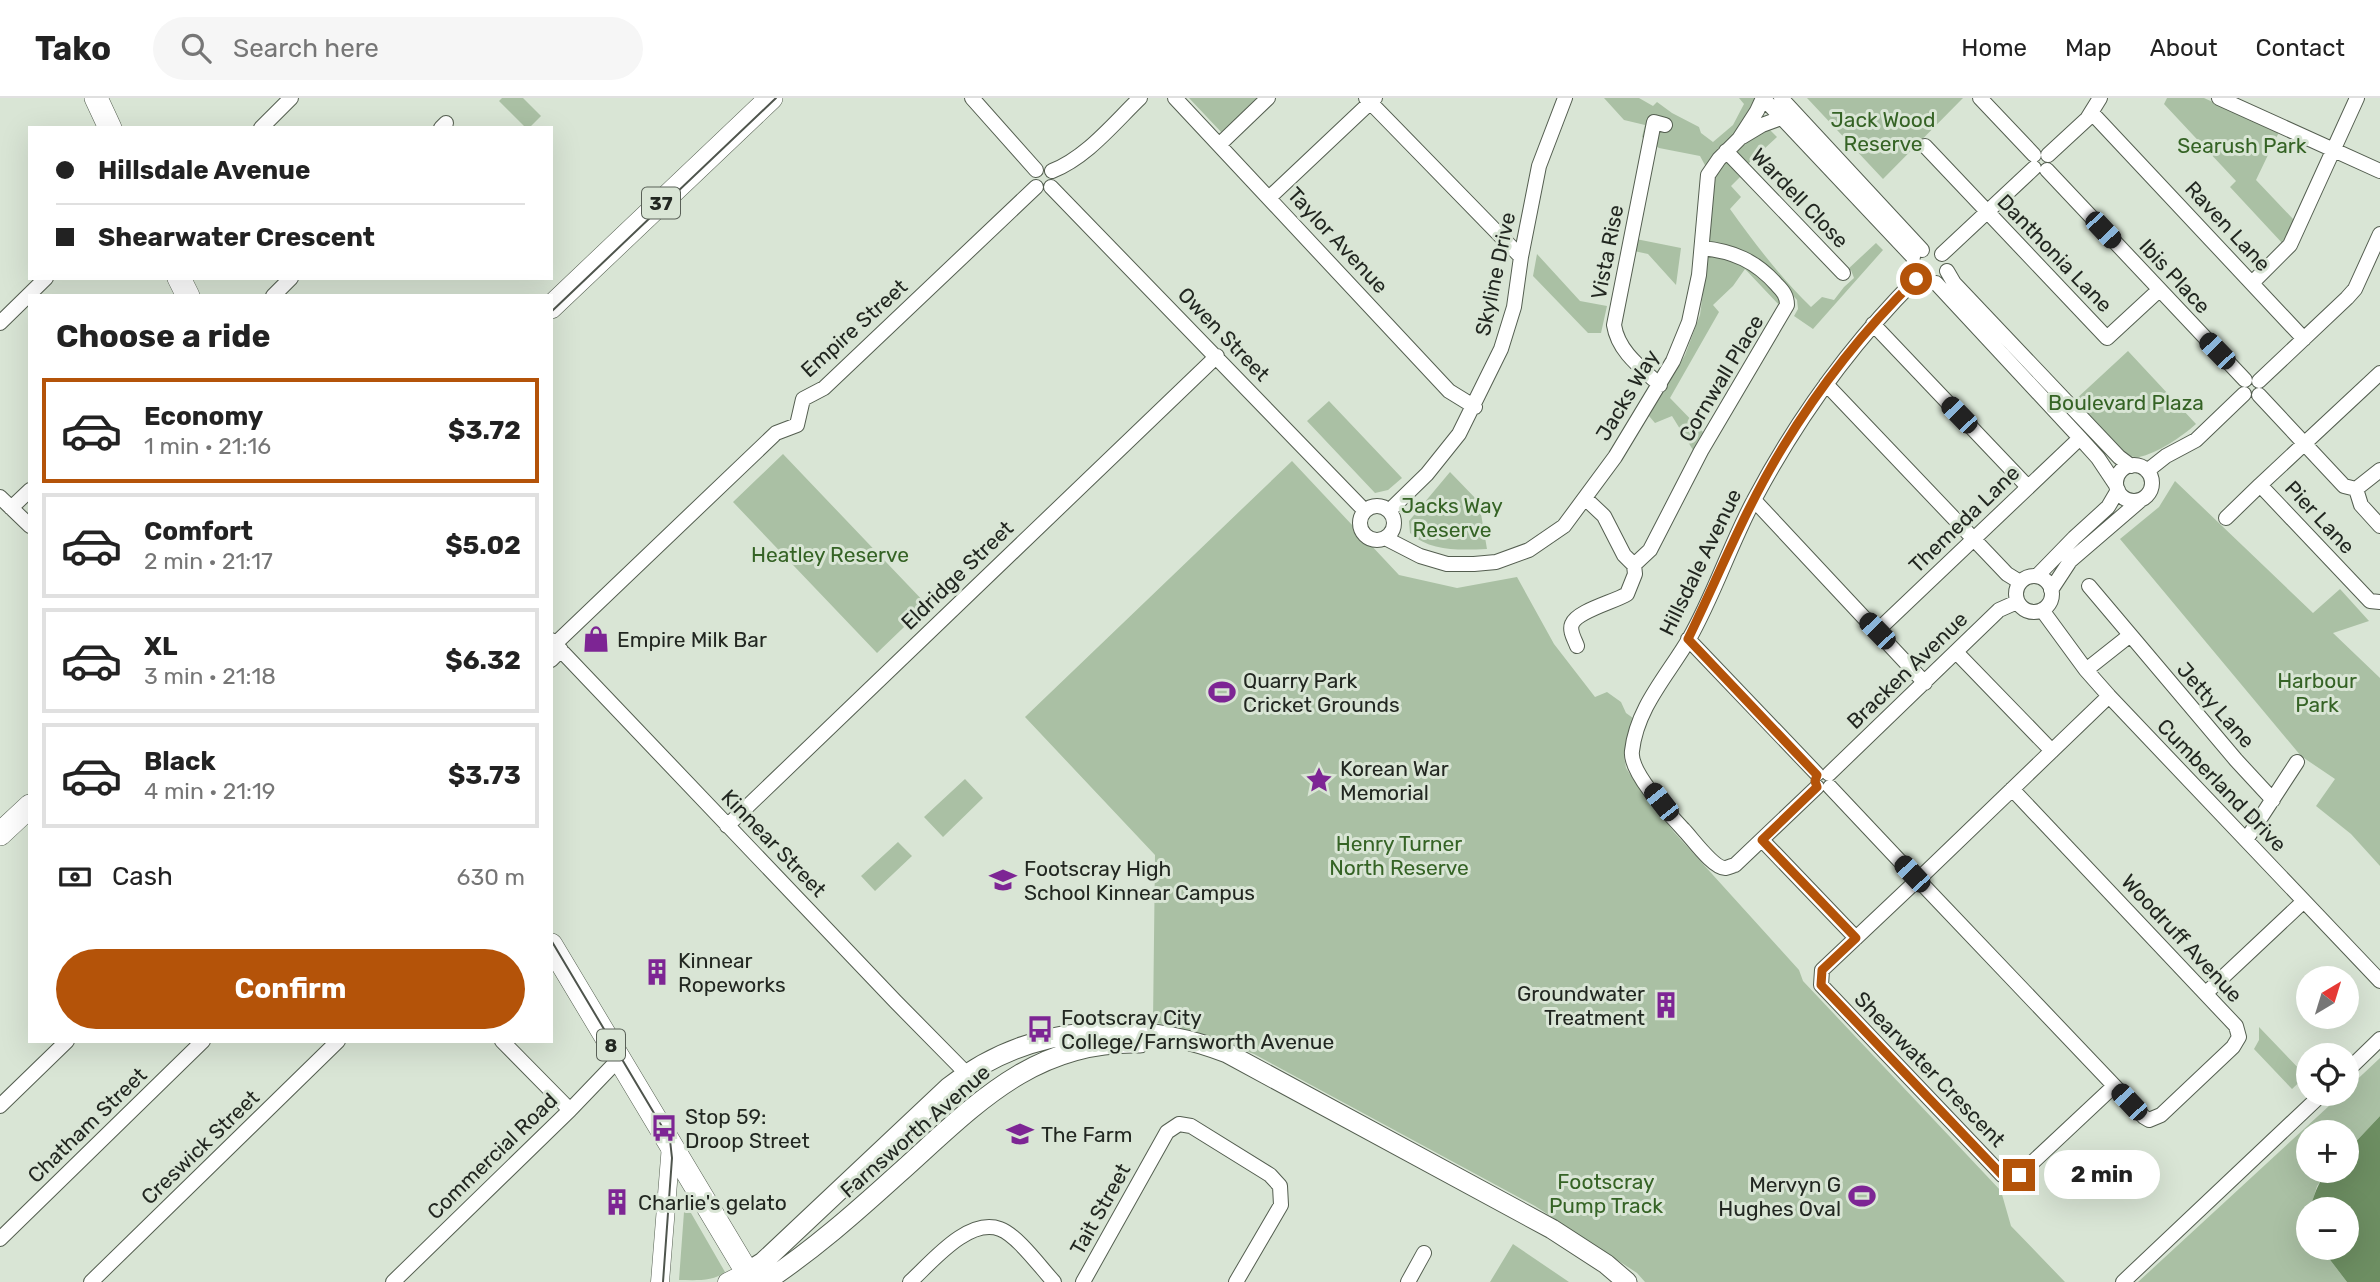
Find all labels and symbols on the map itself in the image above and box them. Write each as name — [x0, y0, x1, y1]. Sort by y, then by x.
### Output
park label: Jack Wood Reserve — [1831, 107, 1935, 156]
park label: Searush Park — [2177, 133, 2307, 158]
street label: Wardell Close — [1746, 143, 1854, 253]
street label: Raven Lane — [2180, 176, 2276, 276]
street label: Taylor Avenue — [1282, 182, 1394, 298]
road number: 37 — [642, 188, 680, 218]
street label: Danthonia Lane — [1992, 189, 2118, 317]
street label: Vista Rise — [1586, 203, 1628, 301]
car — [2081, 207, 2126, 253]
street label: Skyline Drive — [1470, 210, 1520, 338]
street label: Ibis Place — [2134, 234, 2216, 318]
route start — [1900, 263, 1932, 295]
street label: Empire Street — [796, 274, 912, 382]
street label: Owen Street — [1173, 282, 1275, 386]
street label: Cornwall Place — [1673, 310, 1769, 446]
car — [2195, 329, 2240, 373]
street label: Jacks Way — [1590, 345, 1664, 445]
park label: Boulevard Plaza — [2048, 390, 2204, 415]
car — [1937, 393, 1982, 437]
street label: Themeda Lane — [1904, 460, 2024, 578]
street label: Pier Lane — [2280, 475, 2360, 559]
street label: Hillsdale Avenue — [1654, 485, 1746, 639]
park label: Jacks Way Reserve — [1401, 493, 1503, 542]
street label: Eldridge Street — [896, 515, 1018, 635]
park label: Heatley Reserve — [751, 542, 909, 567]
street label: Bracken Avenue — [1841, 606, 1973, 734]
car — [1855, 609, 1900, 653]
shop icon: Empire Milk Bar — [581, 624, 611, 654]
place label: Empire Milk Bar — [617, 627, 767, 652]
street label: Jetty Lane — [2172, 657, 2260, 753]
place label: Quarry Park Cricket Grounds — [1243, 668, 1400, 717]
park label: Harbour Park — [2277, 668, 2357, 717]
sports icon: Quarry Park Cricket Grounds — [1207, 677, 1237, 707]
street label: Cumberland Drive — [2152, 713, 2292, 857]
place label: Korean War Memorial — [1340, 756, 1449, 805]
place icon: Korean War Memorial — [1304, 765, 1334, 795]
car — [1640, 779, 1683, 825]
street label: Kinnear Street — [716, 784, 832, 902]
park label: Henry Turner North Reserve — [1329, 831, 1469, 880]
car — [1890, 851, 1935, 897]
place label: Footscray High School Kinnear Campus — [1024, 856, 1255, 905]
school or university icon: Footscray High School Kinnear Campus — [988, 865, 1018, 895]
street label: Woodruff Avenue — [2116, 869, 2248, 1007]
place label: Kinnear Ropeworks — [678, 948, 786, 997]
building icon: Kinnear Ropeworks — [642, 957, 672, 987]
north arrow — [2296, 966, 2359, 1029]
place label: Groundwater Treatment — [1517, 981, 1645, 1030]
street label: Shearwater Crescent — [1849, 986, 2011, 1152]
building icon: Groundwater Treatment — [1651, 990, 1681, 1020]
place label: Footscray City College/Farnsworth Avenue — [1061, 1005, 1334, 1054]
bus stop icon: Footscray City College/Farnsworth Avenue — [1025, 1014, 1055, 1044]
road number: 8 — [597, 1029, 625, 1060]
street label: Farnsworth Avenue — [835, 1059, 995, 1203]
street label: Chatham Street — [22, 1062, 152, 1188]
car — [2107, 1079, 2152, 1125]
street label: Creswick Street — [136, 1085, 264, 1209]
street label: Commercial Road — [422, 1088, 562, 1224]
place label: Stop 59: Droop Street — [685, 1104, 810, 1153]
bus stop icon: Stop 59: Droop Street — [649, 1113, 679, 1143]
school or university icon: The Farm — [1005, 1119, 1035, 1149]
place label: The Farm — [1041, 1122, 1132, 1147]
callout: 2 min — [2044, 1150, 2159, 1200]
street label: Tait Street — [1065, 1159, 1135, 1259]
route end — [2003, 1159, 2035, 1191]
park label: Footscray Pump Track — [1549, 1169, 1663, 1218]
place label: Mervyn G Hughes Oval — [1718, 1172, 1841, 1221]
sports icon: Mervyn G Hughes Oval — [1847, 1181, 1877, 1211]
building icon: Charlie's gelato — [602, 1187, 632, 1217]
place label: Charlie's gelato — [638, 1190, 787, 1215]

